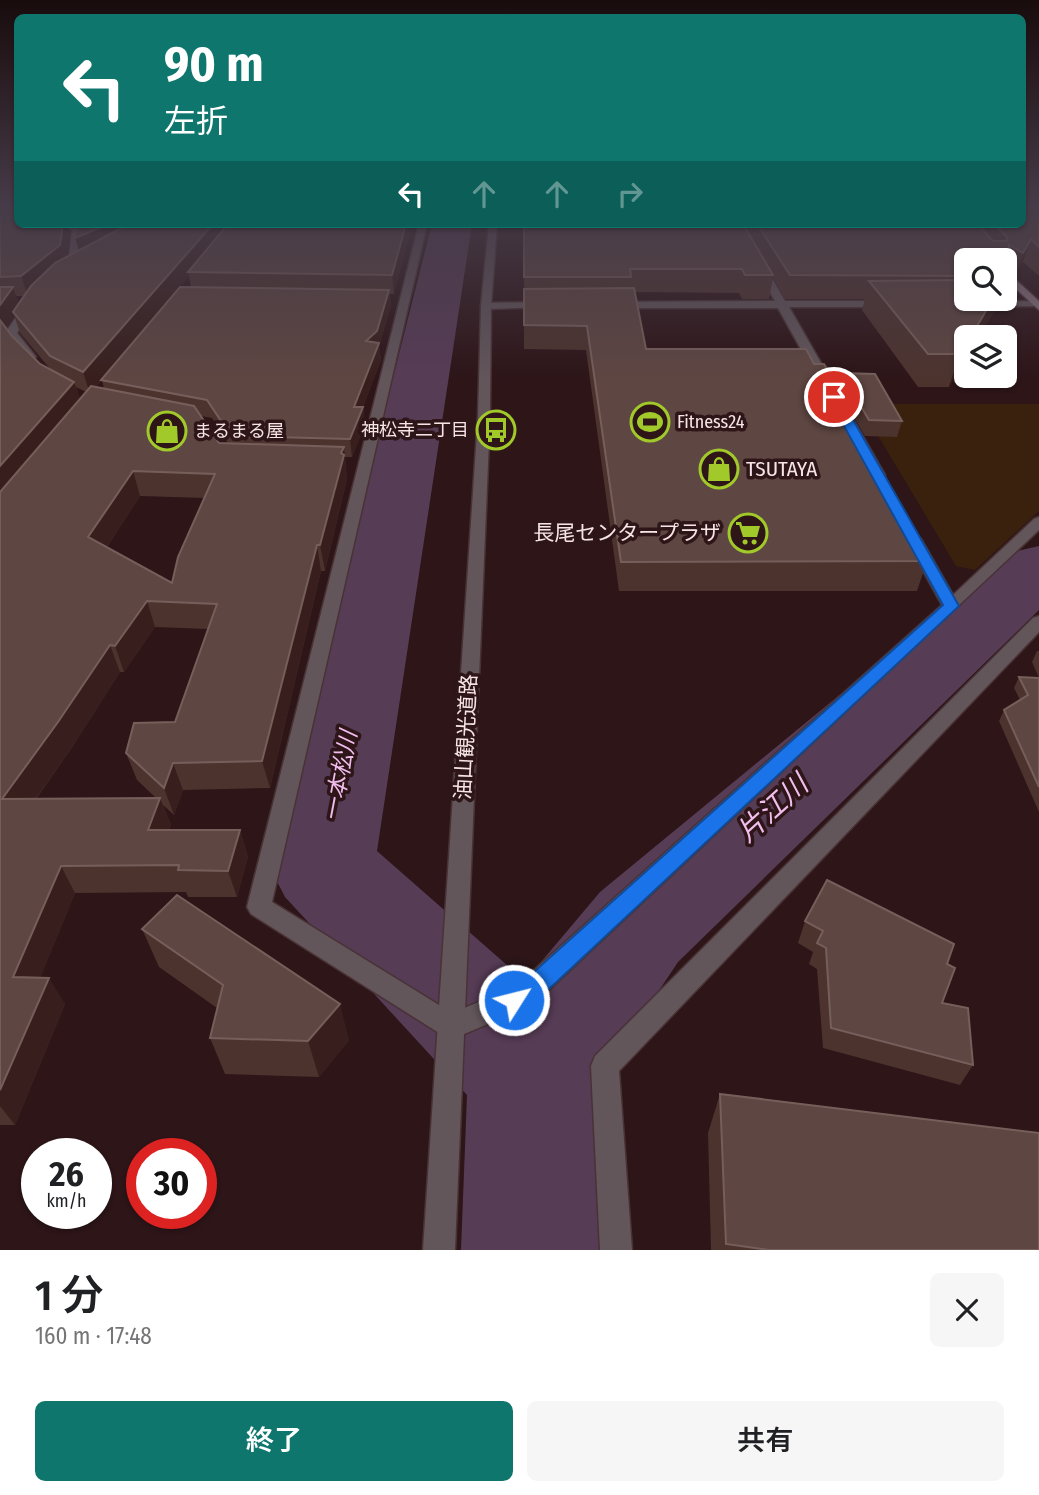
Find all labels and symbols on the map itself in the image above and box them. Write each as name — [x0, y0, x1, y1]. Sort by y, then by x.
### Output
pin — [804, 367, 864, 427]
sports icon: Fitness24 — [629, 401, 671, 443]
bus stop icon: 神松寺二丁目 — [475, 409, 517, 451]
shop icon: まるまる屋 — [146, 410, 188, 452]
place label: Fitness24 — [677, 411, 745, 433]
place label: 神松寺二丁目 — [361, 419, 469, 441]
place label: まるまる屋 — [194, 420, 284, 442]
shop icon: TSUTAYA — [698, 448, 740, 490]
place label: TSUTAYA — [746, 456, 817, 482]
supermarket icon: 長尾センタープラザ — [727, 512, 769, 554]
place label: 長尾センタープラザ — [533, 520, 721, 546]
street label: 油山観光道路 — [450, 673, 482, 801]
water label: 一本松川 — [317, 725, 363, 824]
water label: 片江川 — [730, 766, 817, 849]
position arrow — [477, 963, 551, 1037]
speed limit sign: 30 — [126, 1138, 217, 1229]

